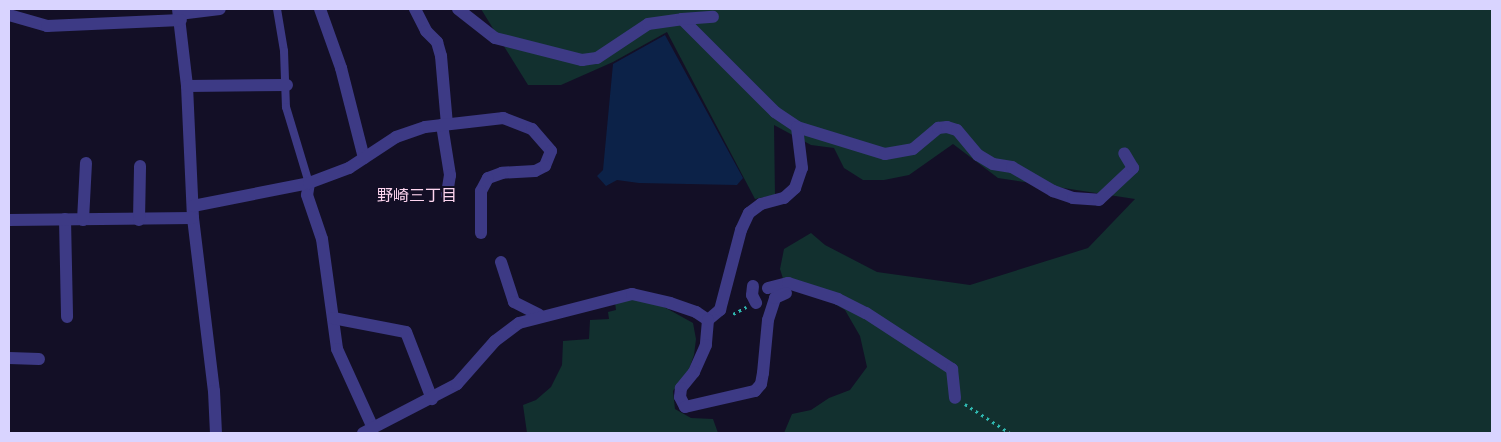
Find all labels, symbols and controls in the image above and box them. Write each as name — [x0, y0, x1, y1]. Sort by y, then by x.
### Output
district label: 野崎三丁目 — [377, 185, 457, 205]

